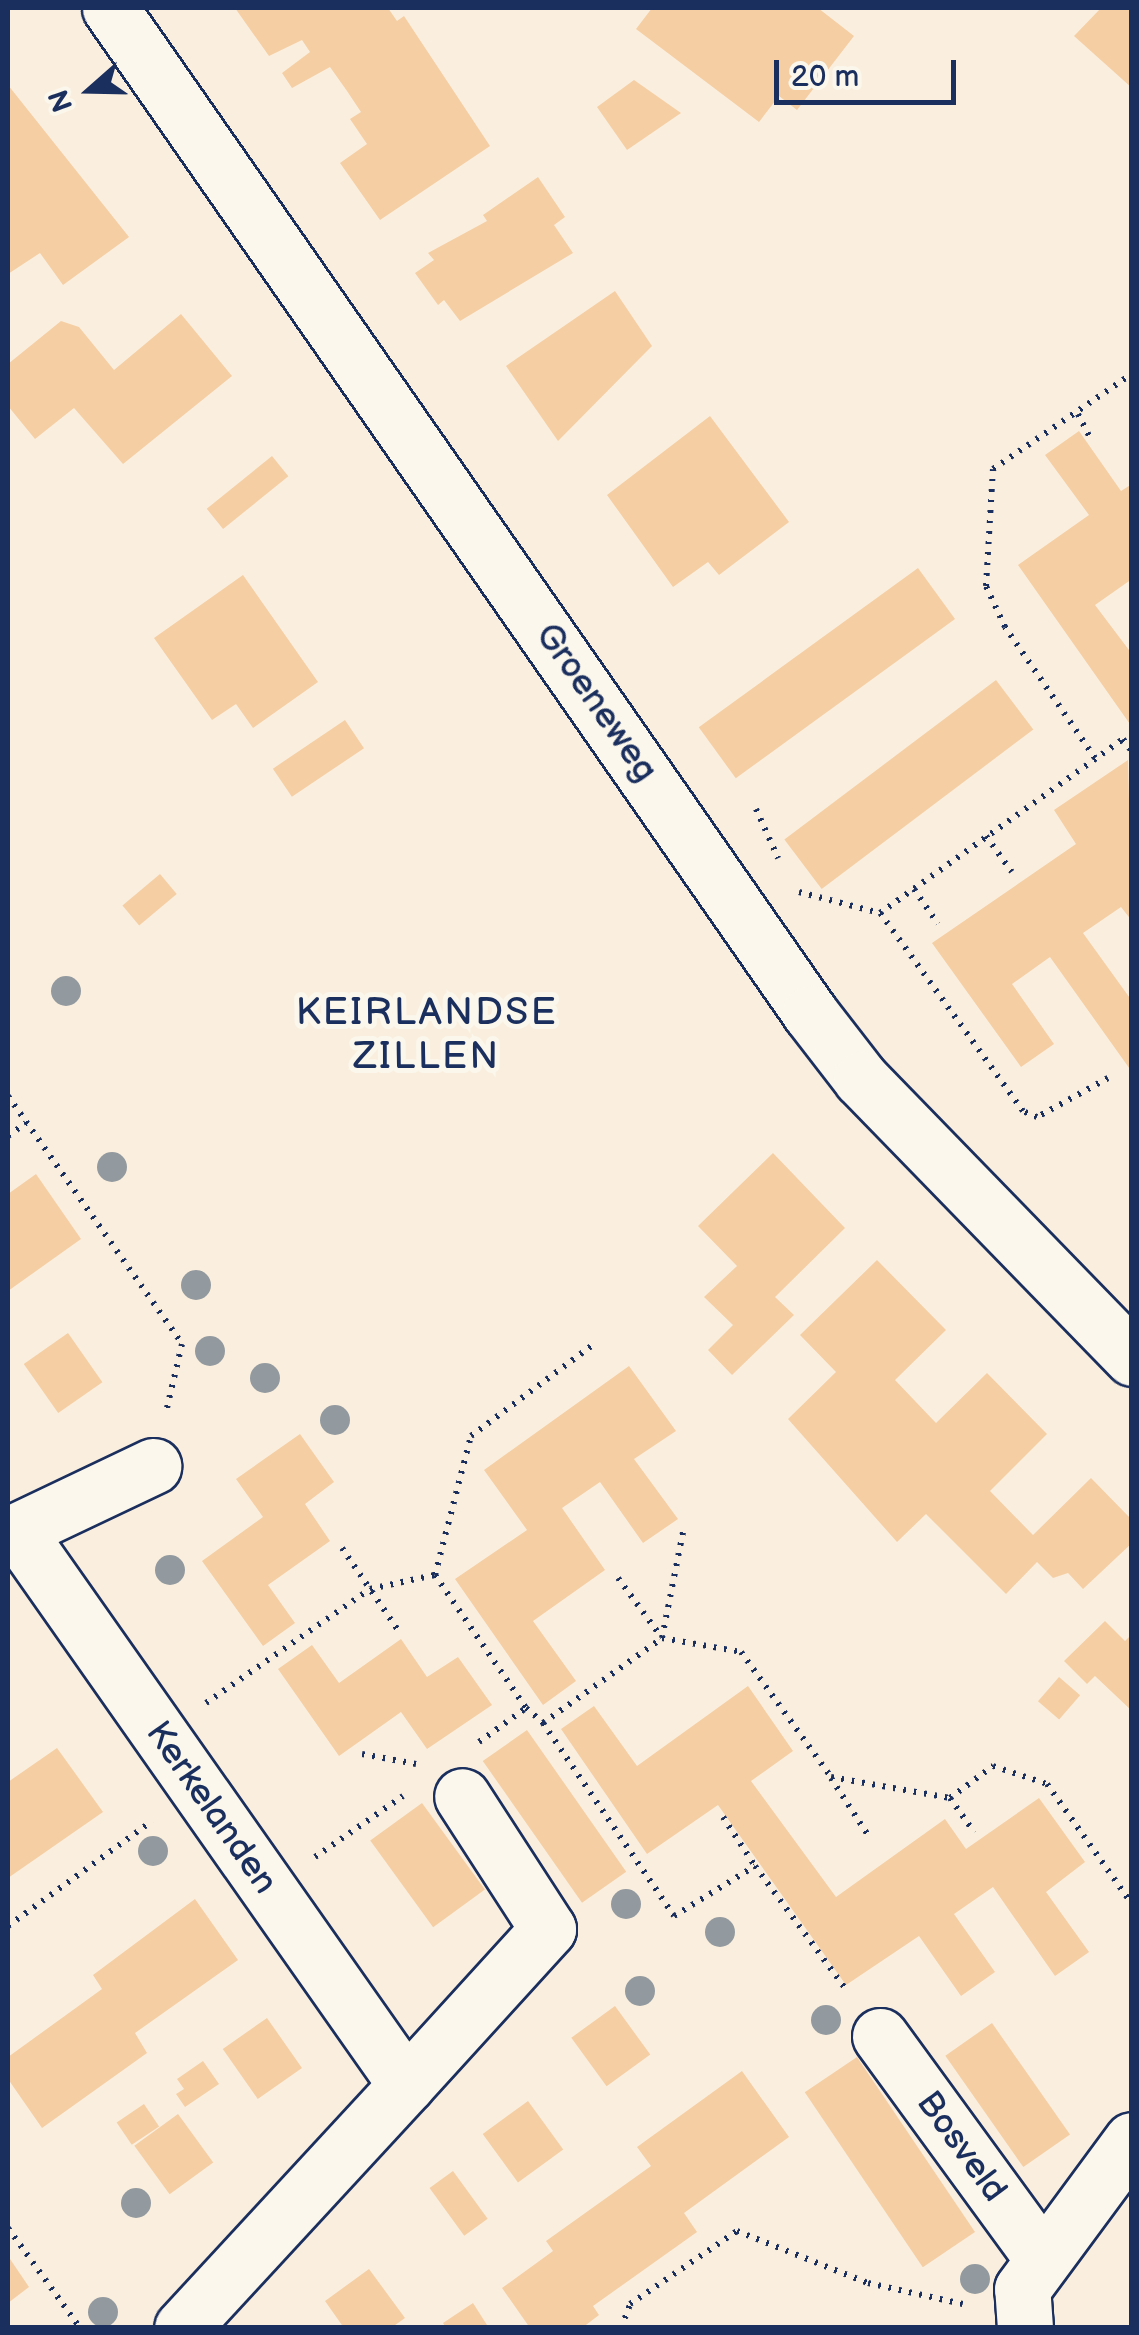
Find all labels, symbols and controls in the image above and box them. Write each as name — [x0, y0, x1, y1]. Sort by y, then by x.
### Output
north arrow — [40, 40, 140, 140]
scale bar — [779, 40, 962, 102]
text: 20 m — [791, 59, 859, 95]
text: N — [42, 85, 80, 116]
street label: Groeneweg — [526, 616, 666, 790]
district label: KEIRLANDSE ZILLEN — [296, 990, 558, 1080]
street label: Kerkelanden — [136, 1714, 286, 1902]
street label: Bosveld — [907, 2084, 1015, 2210]

